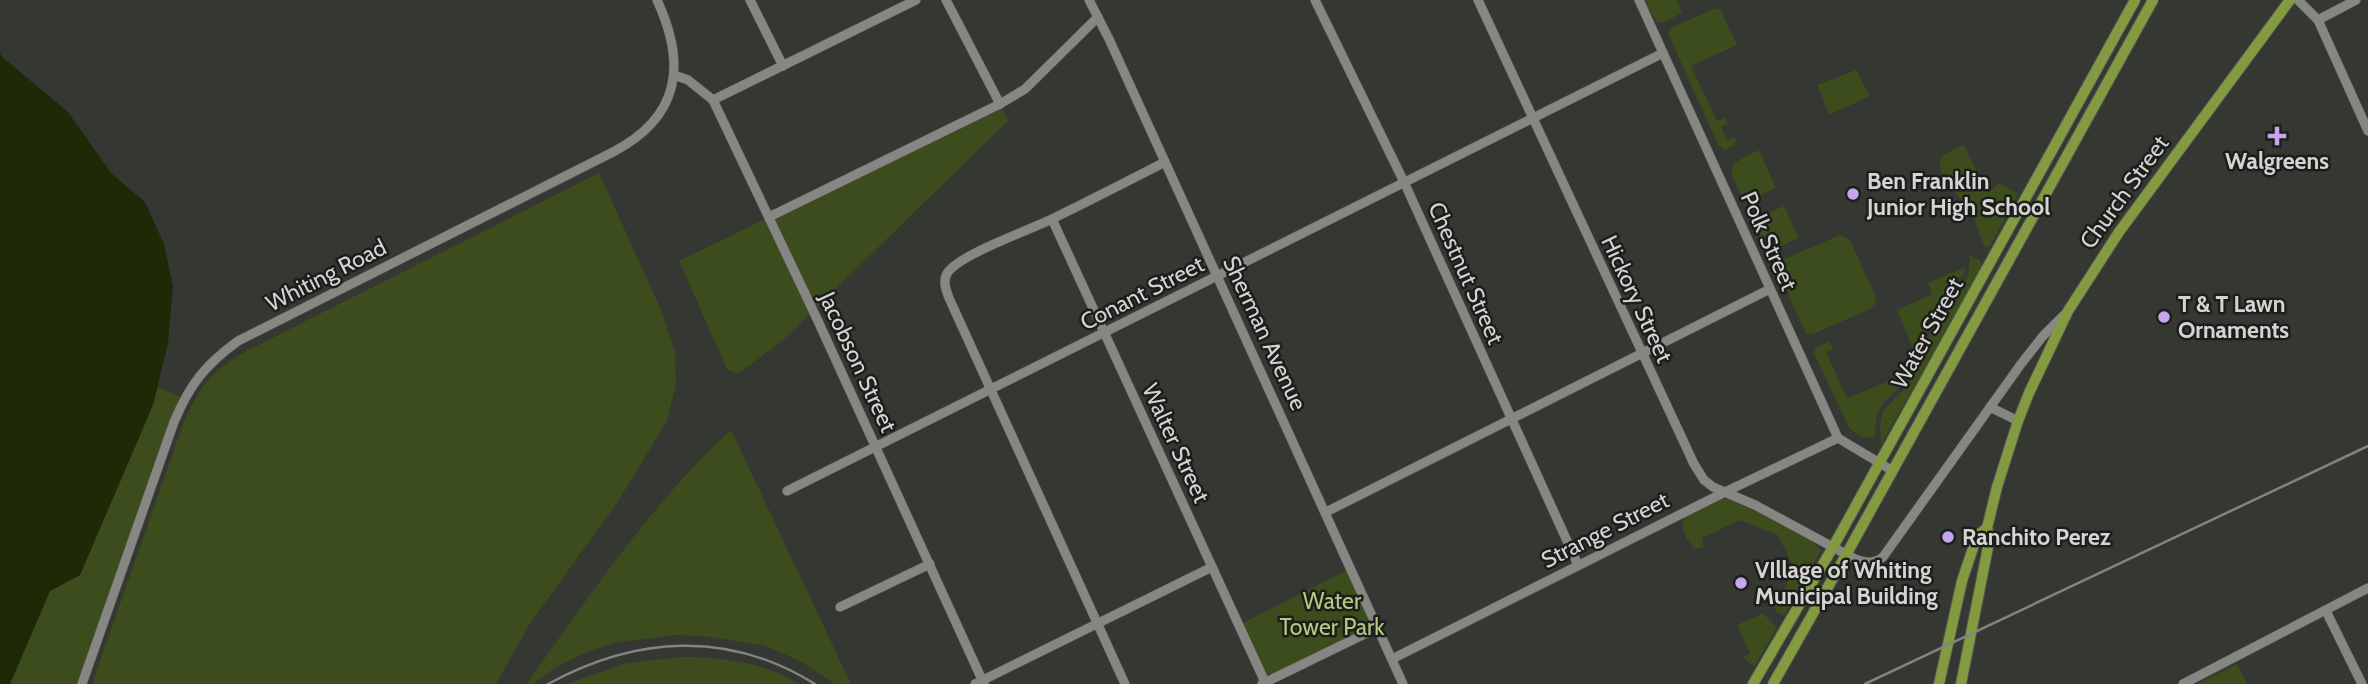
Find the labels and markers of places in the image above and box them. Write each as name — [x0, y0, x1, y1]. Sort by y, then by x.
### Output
marker: Walgreens — [2269, 128, 2285, 144]
place label: Walgreens — [2225, 147, 2329, 175]
place label: Ben Franklin Junior High School — [1866, 167, 2050, 221]
marker: Ben Franklin Junior High School — [1845, 186, 1861, 202]
place label: T & T Lawn Ornaments — [2178, 290, 2289, 344]
marker: T & T Lawn Ornaments — [2156, 309, 2172, 325]
place label: Ranchito Perez — [1962, 523, 2111, 551]
marker: Ranchito Perez — [1940, 529, 1956, 545]
place label: VIllage of Whiting Municipal Building — [1755, 556, 1938, 610]
marker: VIllage of Whiting Municipal Building — [1733, 575, 1749, 591]

